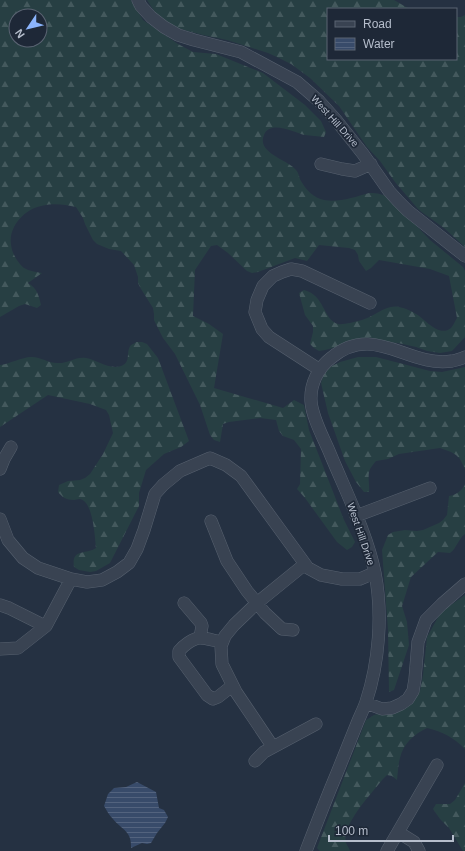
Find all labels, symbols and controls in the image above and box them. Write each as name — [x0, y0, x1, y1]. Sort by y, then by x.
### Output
north arrow — [8, 8, 48, 48]
legend — [327, 8, 457, 60]
text: Road — [363, 17, 392, 31]
text: N — [13, 27, 27, 40]
text: Water — [363, 37, 395, 51]
street label: West Hill Drive — [309, 93, 361, 149]
street label: West Hill Drive — [345, 501, 377, 567]
scale bar — [329, 817, 453, 843]
text: 100 m — [335, 824, 368, 838]

